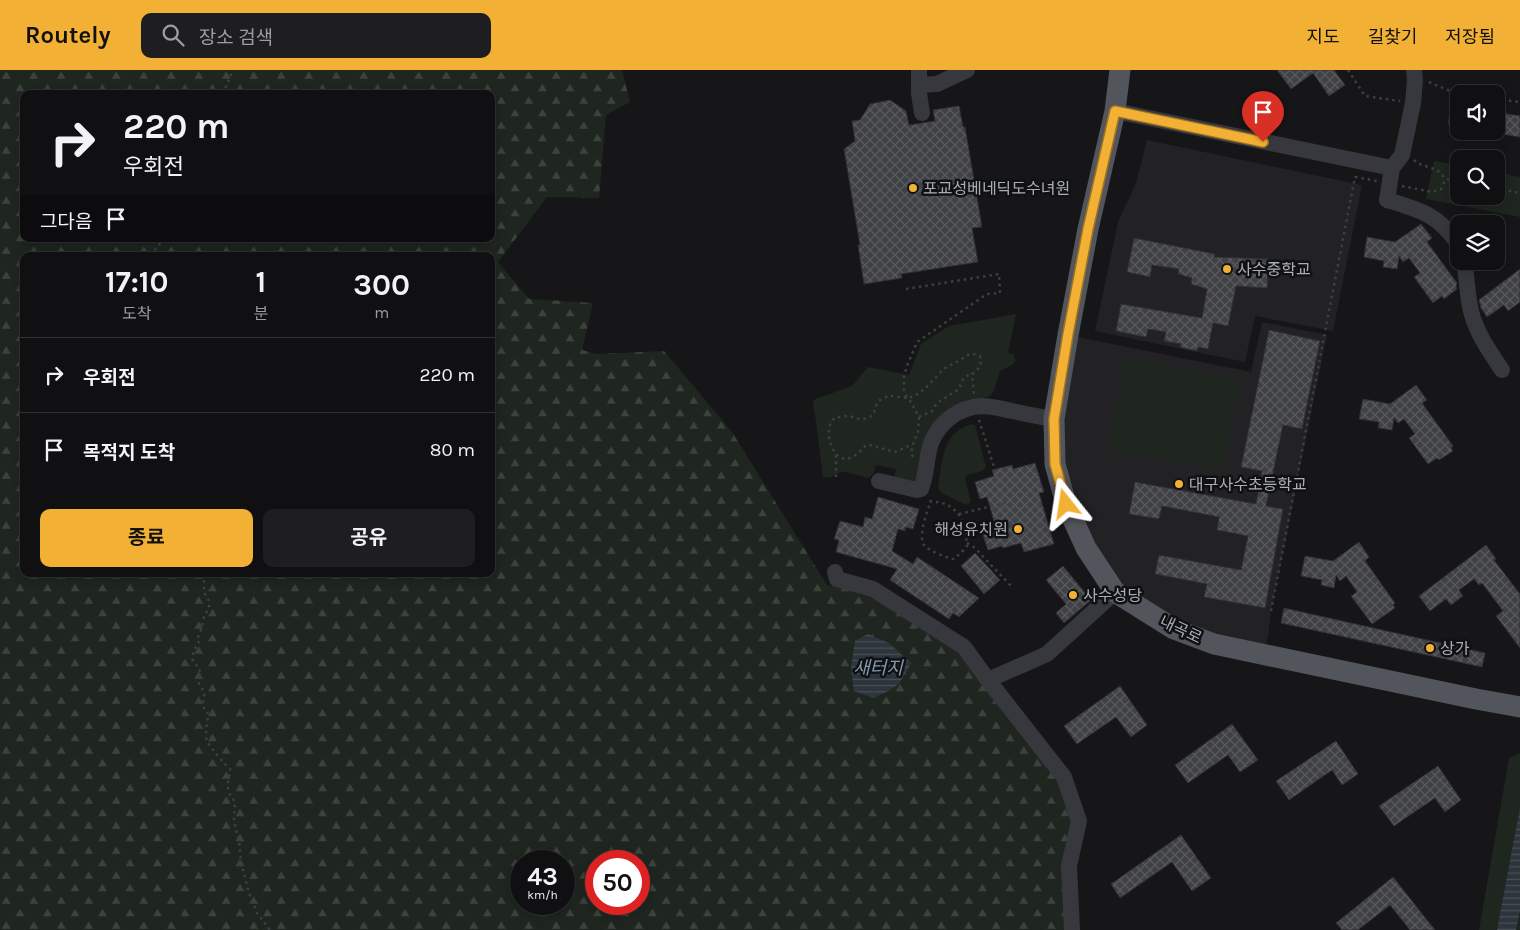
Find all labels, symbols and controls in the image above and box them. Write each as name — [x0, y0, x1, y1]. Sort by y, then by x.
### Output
search box — [141, 13, 491, 58]
text: Routely — [25, 21, 111, 49]
icon: search — [159, 21, 187, 49]
text: 지도 — [1307, 26, 1340, 48]
text: 길찾기 — [1368, 26, 1417, 48]
text: 저장됨 — [1445, 26, 1495, 48]
text: 장소 검색 — [199, 27, 273, 49]
map controls — [1450, 85, 1505, 270]
button: sound — [1450, 85, 1505, 140]
pin — [1242, 91, 1284, 142]
icon: arrive — [1249, 98, 1277, 126]
text: 220 m — [123, 106, 230, 147]
icon: right — [40, 110, 105, 175]
button: search — [1450, 150, 1505, 205]
text: 우회전 — [123, 154, 184, 180]
place label: 포교성베네딕도수녀원 — [923, 179, 1070, 198]
marker: 포교성베네딕도수녀원 — [907, 182, 919, 194]
icon: arrive — [102, 205, 130, 233]
text: 그다음 — [40, 211, 92, 233]
button: layers — [1450, 215, 1505, 270]
place label: 사수중학교 — [1237, 260, 1311, 279]
marker: 사수중학교 — [1221, 263, 1233, 275]
text: 17:10 — [105, 264, 168, 300]
text: 1 — [256, 264, 266, 300]
text: 300 — [353, 267, 410, 303]
text: m — [374, 303, 389, 322]
text: 도착 — [122, 304, 151, 323]
text: 분 — [254, 304, 268, 323]
icon: right — [40, 361, 68, 389]
text: 220 m — [419, 364, 475, 386]
text: 우회전 — [83, 367, 135, 389]
icon: arrive — [40, 436, 68, 464]
text: 80 m — [430, 439, 475, 461]
text: 목적지 도착 — [83, 442, 175, 464]
place label: 대구사수초등학교 — [1189, 475, 1307, 494]
position arrow — [1039, 477, 1091, 529]
marker: 대구사수초등학교 — [1173, 478, 1185, 490]
button: 종료 — [40, 509, 253, 567]
button: 공유 — [263, 509, 475, 567]
place label: 해성유치원 — [934, 520, 1008, 539]
marker: 해성유치원 — [1012, 523, 1024, 535]
place label: 사수성당 — [1083, 586, 1142, 605]
marker: 사수성당 — [1067, 589, 1079, 601]
street label: 내곡로 — [1157, 612, 1205, 648]
place label: 상가 — [1440, 639, 1470, 658]
marker: 상가 — [1424, 642, 1436, 654]
water label: 새터지 — [853, 657, 904, 679]
speed limit sign: 50 — [585, 850, 650, 915]
text: 43 — [527, 862, 558, 891]
text: km/h — [527, 888, 558, 902]

